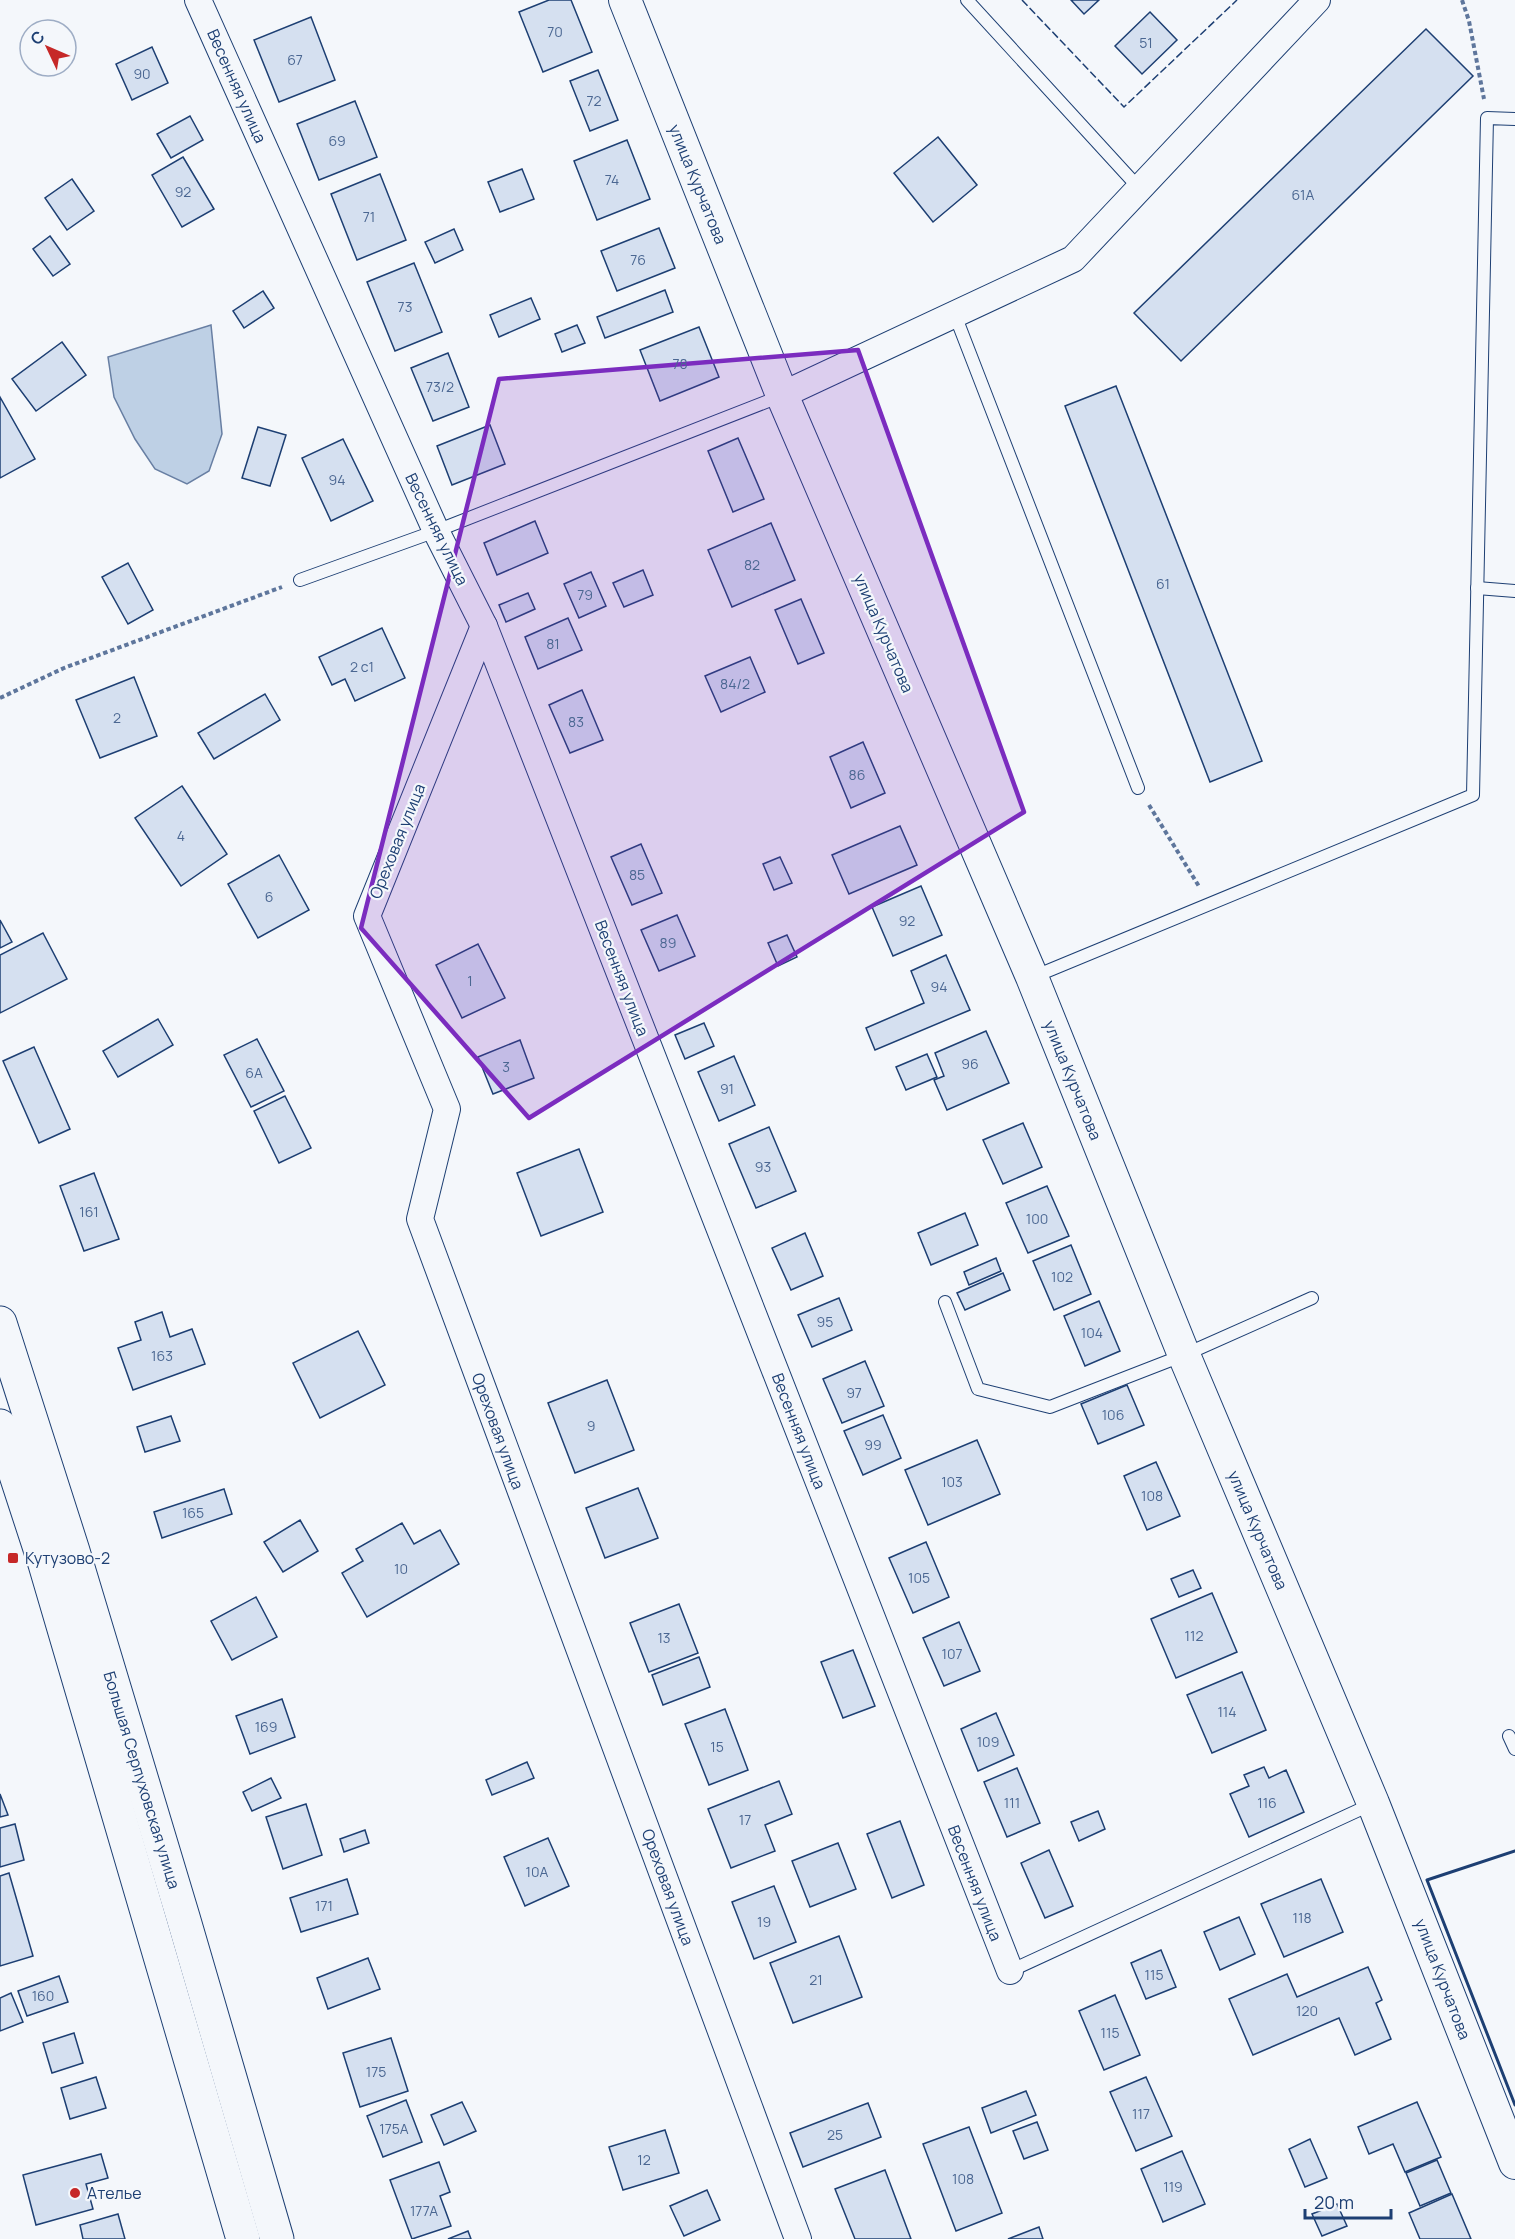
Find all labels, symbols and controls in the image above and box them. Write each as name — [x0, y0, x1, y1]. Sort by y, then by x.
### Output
north arrow — [18, 18, 78, 78]
house number: 70 — [547, 22, 563, 41]
text: С — [25, 26, 49, 49]
street label: Весенняя улица — [202, 26, 272, 146]
house number: 51 — [1139, 33, 1153, 52]
house number: 67 — [287, 50, 303, 69]
house number: 90 — [133, 64, 151, 83]
house number: 72 — [586, 91, 602, 110]
street label: улица Курчатова — [664, 121, 732, 247]
house number: 69 — [328, 131, 346, 150]
house number: 74 — [605, 170, 619, 189]
house number: 92 — [175, 182, 191, 201]
house number: 61А — [1292, 185, 1315, 204]
house number: 71 — [363, 207, 375, 226]
house number: 76 — [630, 250, 646, 269]
house number: 73 — [398, 297, 412, 316]
house number: 78 — [672, 354, 688, 373]
house number: 73/2 — [426, 377, 454, 396]
street label: Весенняя улица — [400, 469, 474, 589]
house number: 94 — [329, 470, 345, 489]
house number: 82 — [744, 555, 760, 574]
street label: улица Курчатова — [849, 570, 919, 696]
house number: 61 — [1156, 574, 1170, 593]
house number: 79 — [577, 585, 593, 604]
house number: 81 — [546, 634, 560, 653]
house number: 2 с1 — [350, 657, 374, 676]
house number: 84/2 — [720, 674, 750, 693]
house number: 2 — [113, 708, 121, 727]
house number: 83 — [568, 712, 584, 731]
house number: 86 — [849, 765, 865, 784]
street label: Ореховая улица — [364, 780, 430, 902]
house number: 4 — [177, 826, 185, 845]
house number: 85 — [629, 865, 645, 884]
house number: 6 — [265, 887, 273, 906]
house number: 92 — [899, 911, 915, 930]
street label: Весенняя улица — [590, 917, 654, 1039]
house number: 89 — [660, 933, 676, 952]
house number: 1 — [467, 971, 473, 990]
house number: 94 — [931, 977, 947, 996]
street label: улица Курчатова — [1039, 1017, 1107, 1143]
house number: 96 — [961, 1054, 979, 1073]
house number: 3 — [502, 1057, 510, 1076]
house number: 6А — [245, 1063, 263, 1082]
house number: 91 — [720, 1079, 734, 1098]
house number: 93 — [755, 1157, 771, 1176]
house number: 161 — [79, 1202, 99, 1221]
house number: 100 — [1026, 1209, 1048, 1228]
house number: 102 — [1051, 1267, 1073, 1286]
house number: 95 — [817, 1312, 833, 1331]
house number: 104 — [1081, 1323, 1103, 1342]
house number: 163 — [151, 1346, 173, 1365]
street label: Ореховая улица — [467, 1370, 529, 1492]
street label: Весенняя улица — [767, 1370, 831, 1492]
house number: 97 — [846, 1383, 862, 1402]
house number: 106 — [1102, 1405, 1124, 1424]
house number: 9 — [587, 1416, 595, 1435]
house number: 99 — [864, 1435, 882, 1454]
street label: улица Курчатова — [1223, 1467, 1293, 1593]
house number: 103 — [941, 1472, 963, 1491]
house number: 108 — [1141, 1486, 1163, 1505]
house number: 165 — [182, 1503, 204, 1522]
place label: Кутузово-2 — [25, 1547, 110, 1569]
marker: Кутузово-2 — [6, 1551, 20, 1565]
house number: 10 — [394, 1559, 408, 1578]
house number: 105 — [908, 1568, 930, 1587]
house number: 112 — [1185, 1626, 1203, 1645]
house number: 13 — [657, 1628, 671, 1647]
house number: 107 — [941, 1644, 963, 1663]
street label: Большая Серпуховская улица — [98, 1668, 186, 1892]
house number: 114 — [1217, 1702, 1237, 1721]
house number: 169 — [255, 1717, 277, 1736]
house number: 109 — [977, 1732, 999, 1751]
house number: 15 — [710, 1737, 724, 1756]
house number: 111 — [1004, 1793, 1020, 1812]
house number: 116 — [1257, 1793, 1277, 1812]
house number: 17 — [739, 1810, 751, 1829]
street label: Весенняя улица — [943, 1822, 1007, 1944]
street label: Ореховая улица — [637, 1826, 699, 1948]
house number: 10А — [526, 1862, 549, 1881]
house number: 171 — [315, 1896, 333, 1915]
house number: 118 — [1292, 1908, 1312, 1927]
house number: 19 — [757, 1912, 771, 1931]
street label: улица Курчатова — [1410, 1916, 1476, 2042]
house number: 115 — [1144, 1965, 1164, 1984]
house number: 21 — [809, 1970, 823, 1989]
house number: 160 — [32, 1986, 54, 2005]
house number: 120 — [1296, 2001, 1318, 2020]
house number: 115 — [1100, 2023, 1120, 2042]
house number: 175 — [366, 2062, 386, 2081]
house number: 117 — [1132, 2104, 1150, 2123]
house number: 175А — [379, 2119, 409, 2138]
house number: 25 — [827, 2125, 843, 2144]
house number: 12 — [637, 2150, 651, 2169]
house number: 108 — [952, 2169, 974, 2188]
house number: 119 — [1163, 2177, 1183, 2196]
place label: Ателье — [87, 2182, 142, 2204]
scale bar — [1305, 2182, 1390, 2220]
marker: Ателье — [68, 2186, 82, 2200]
text: 20 m — [1314, 2190, 1354, 2214]
house number: 177А — [410, 2201, 438, 2220]

